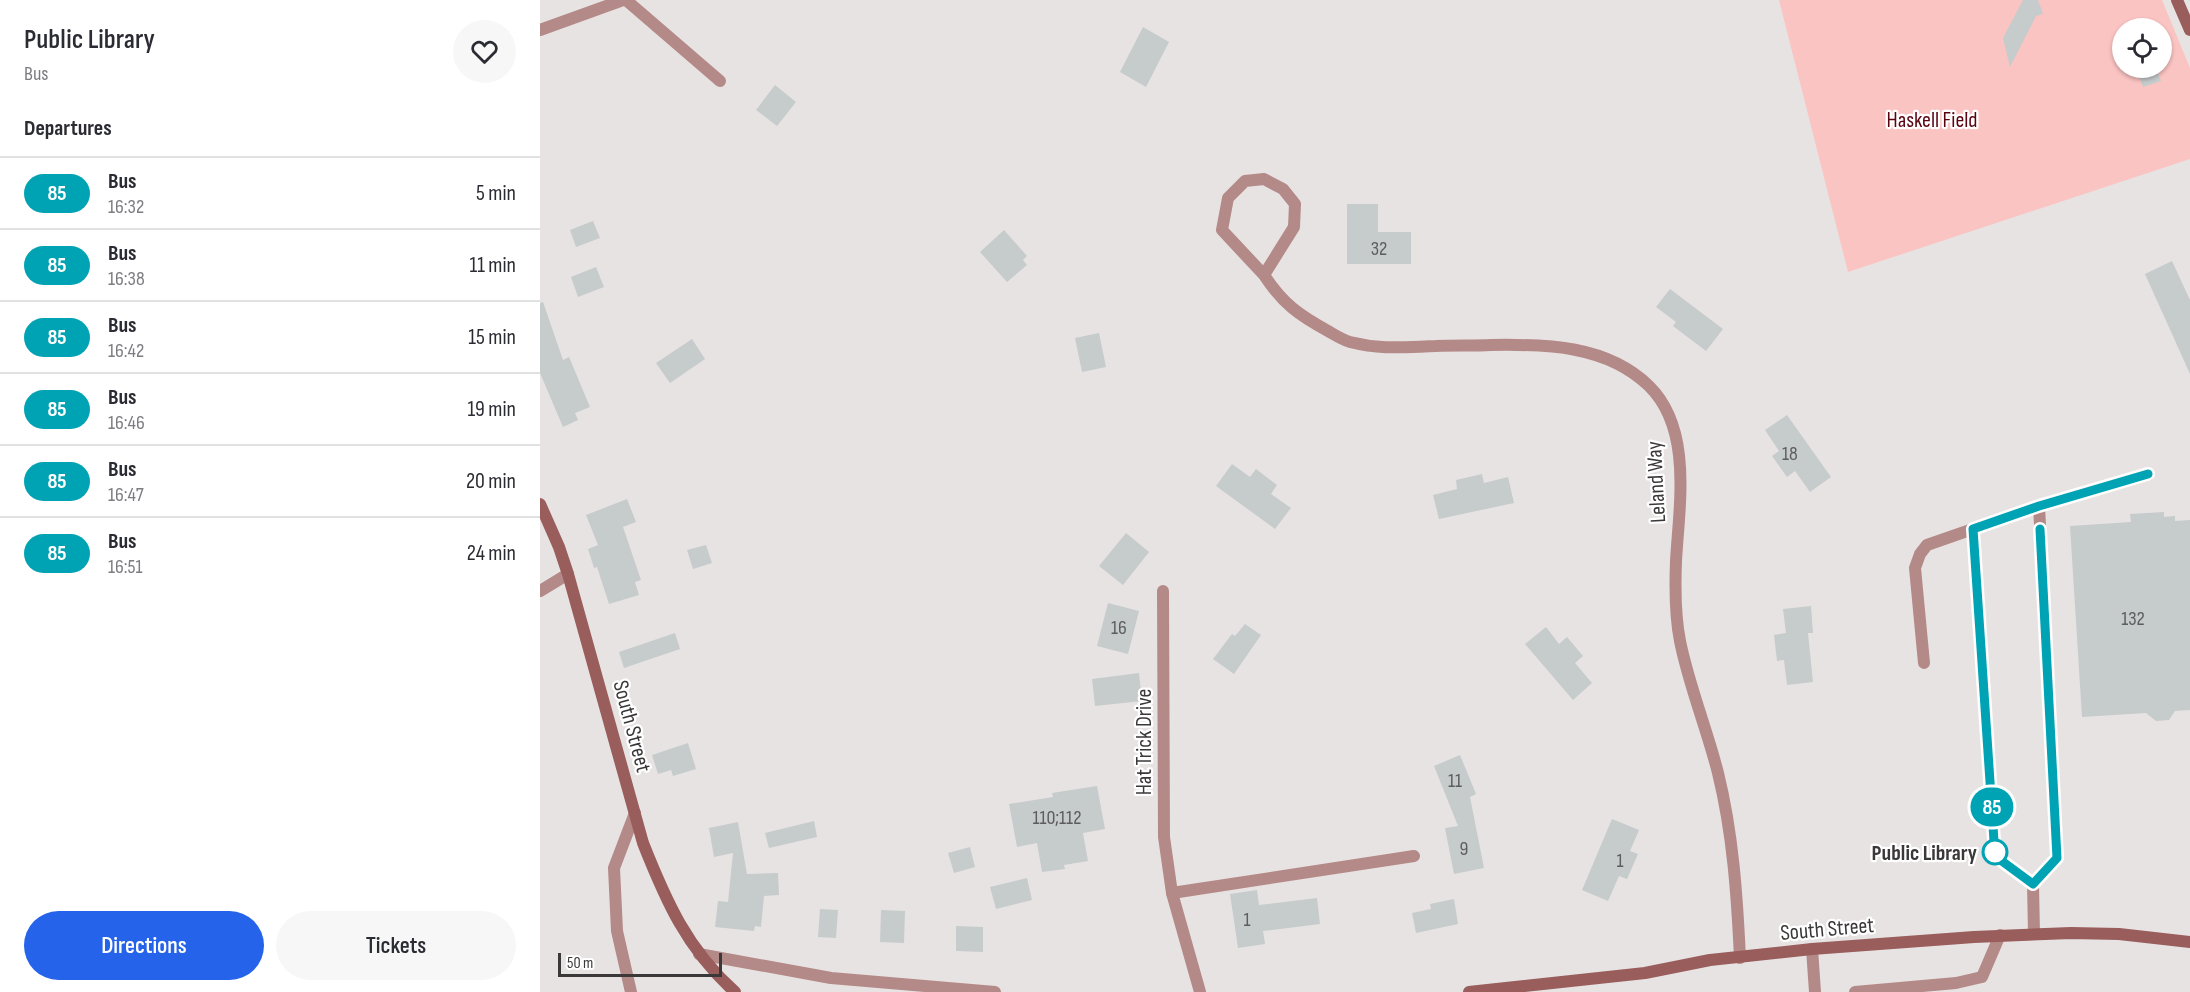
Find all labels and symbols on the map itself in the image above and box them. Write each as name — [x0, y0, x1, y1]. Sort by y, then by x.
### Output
park label: Haskell Field — [1887, 107, 1978, 134]
house number: 32 — [1371, 237, 1387, 261]
street label: Leland Way — [1641, 440, 1672, 524]
house number: 18 — [1782, 442, 1798, 466]
house number: 132 — [2121, 607, 2145, 631]
house number: 16 — [1111, 616, 1127, 640]
street label: South Street — [606, 678, 657, 775]
street label: Hat Trick Drive — [1131, 689, 1158, 795]
house number: 11 — [1448, 769, 1462, 793]
line badge: 85 — [1965, 788, 2019, 826]
house number: 110;112 — [1032, 806, 1082, 830]
house number: 9 — [1460, 837, 1468, 861]
marker: Public Library — [1982, 839, 2008, 865]
place label: Public Library — [1872, 840, 1977, 867]
house number: 1 — [1617, 849, 1624, 873]
house number: 1 — [1244, 908, 1251, 932]
street label: South Street — [1779, 912, 1875, 947]
scale bar — [558, 950, 722, 978]

